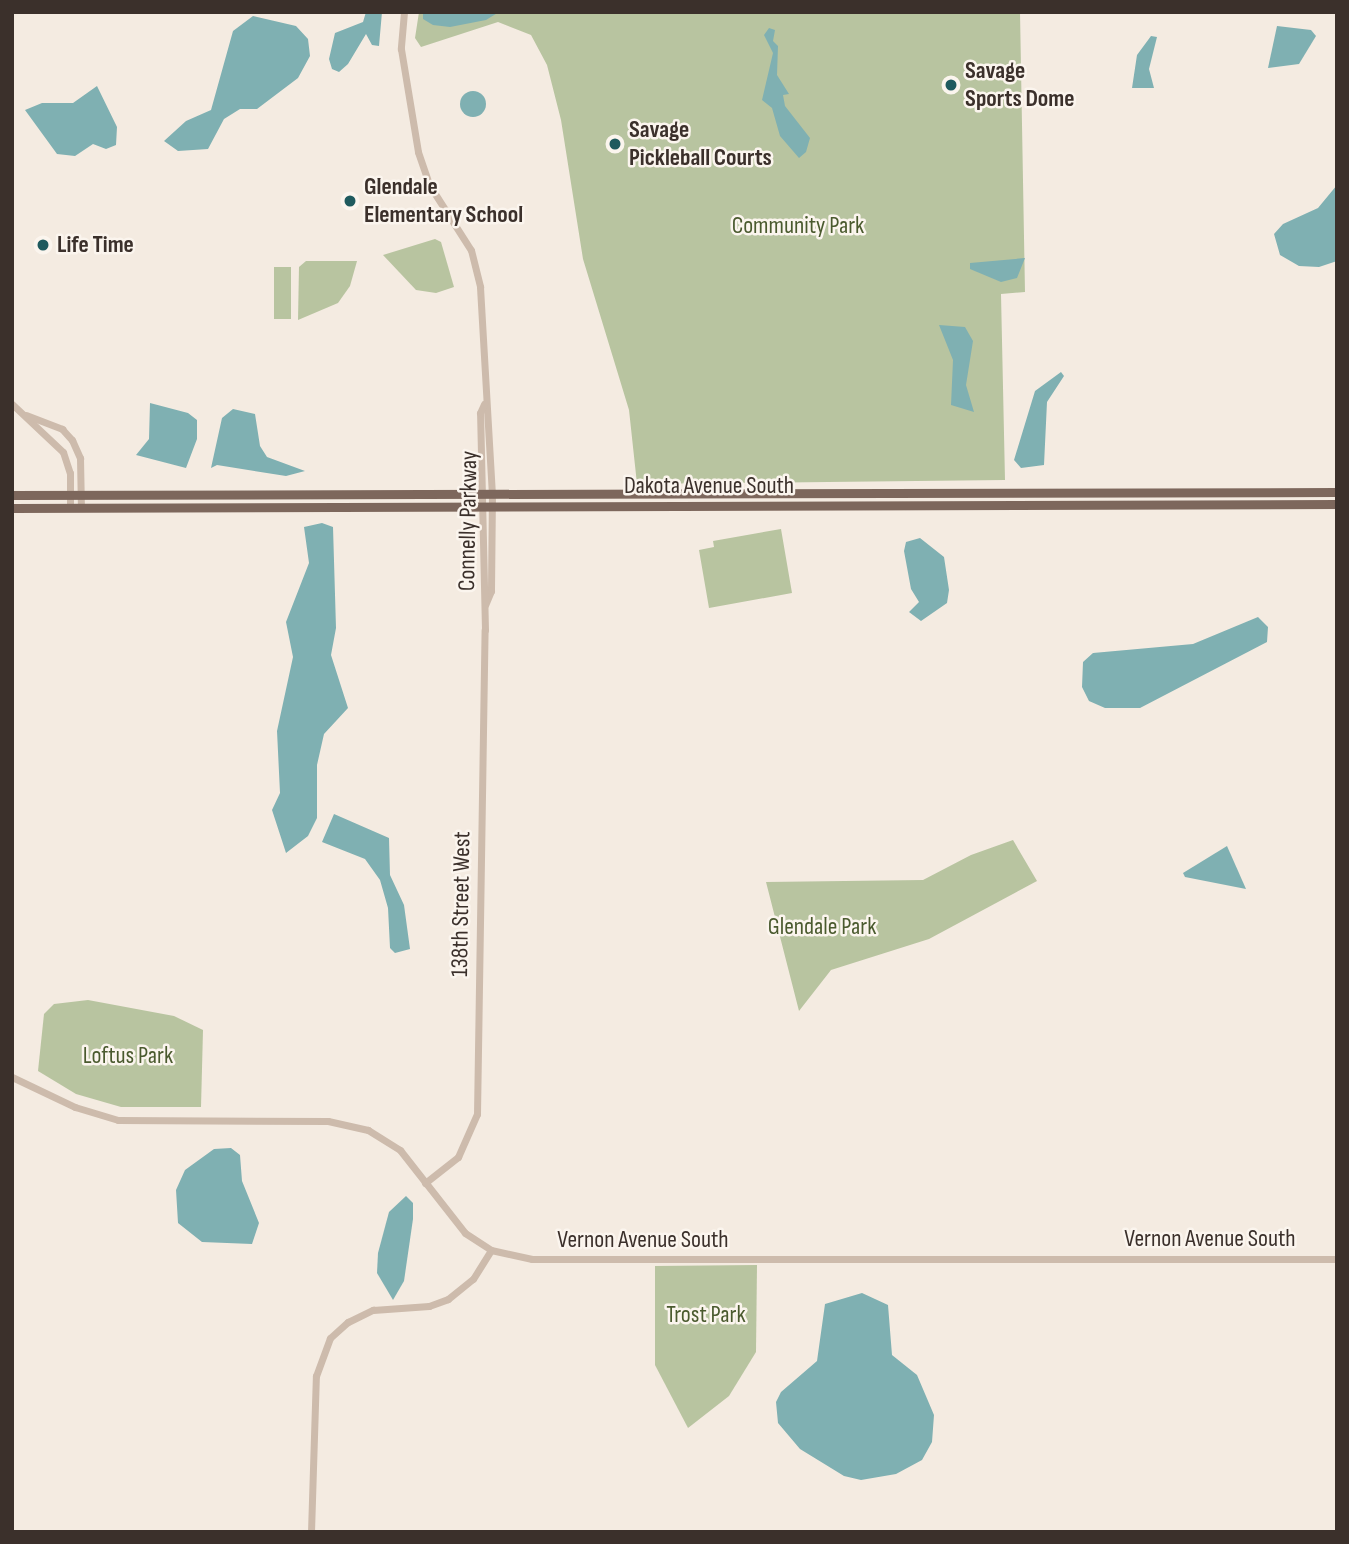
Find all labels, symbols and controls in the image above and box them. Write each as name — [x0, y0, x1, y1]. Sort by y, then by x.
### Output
place label: Savage Sports Dome — [965, 57, 1074, 113]
marker: Savage Sports Dome — [943, 77, 959, 93]
place label: Savage Pickleball Courts — [629, 116, 772, 172]
marker: Savage Pickleball Courts — [607, 136, 623, 152]
place label: Glendale Elementary School — [364, 173, 523, 229]
marker: Glendale Elementary School — [342, 193, 358, 209]
park label: Community Park — [732, 212, 864, 240]
place label: Life Time — [57, 231, 134, 259]
marker: Life Time — [35, 237, 51, 253]
street label: Connelly Parkway — [452, 451, 484, 591]
street label: Dakota Avenue South — [624, 472, 794, 500]
street label: 138th Street West — [445, 831, 477, 977]
park label: Glendale Park — [768, 913, 876, 941]
park label: Loftus Park — [83, 1042, 173, 1070]
street label: Vernon Avenue South — [1124, 1225, 1296, 1253]
street label: Vernon Avenue South — [557, 1226, 729, 1254]
park label: Trost Park — [666, 1301, 746, 1329]

